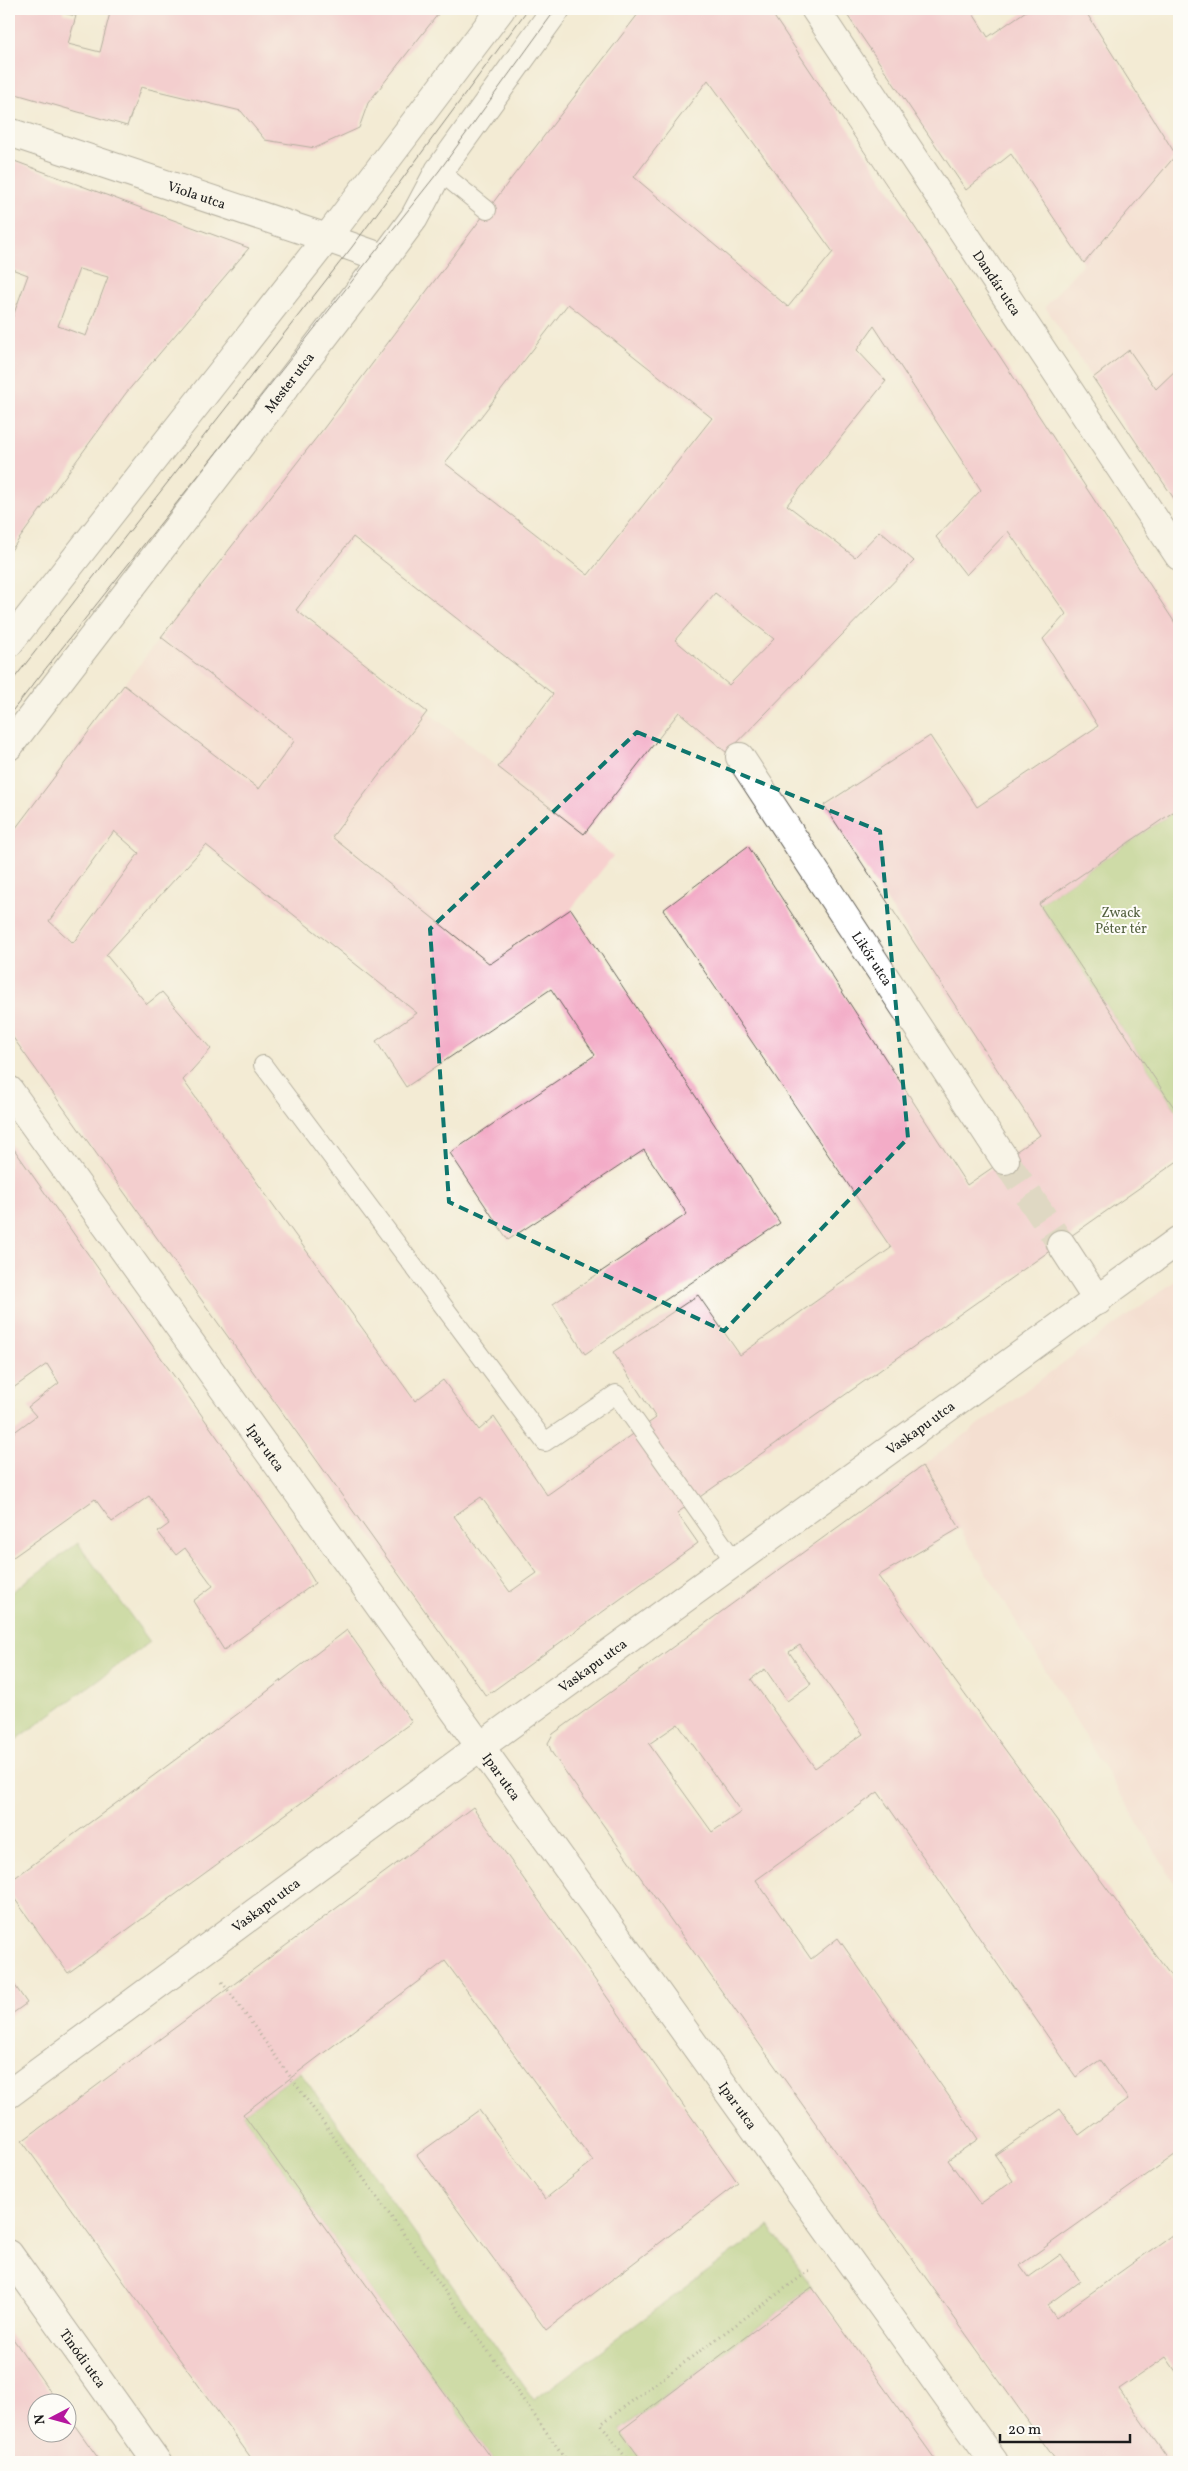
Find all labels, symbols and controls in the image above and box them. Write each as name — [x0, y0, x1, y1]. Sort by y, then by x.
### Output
street label: Viola utca — [165, 177, 228, 215]
street label: Dandár utca — [967, 247, 1025, 320]
street label: Mester utca — [261, 349, 319, 417]
park label: Zwack Péter tér — [1095, 904, 1147, 939]
street label: Likőr utca — [846, 928, 896, 990]
street label: Vaskapu utca — [883, 1397, 959, 1460]
street label: Ipar utca — [241, 1421, 288, 1476]
street label: Vaskapu utca — [555, 1635, 632, 1698]
street label: Ipar utca — [477, 1750, 524, 1805]
street label: Vaskapu utca — [229, 1874, 305, 1937]
street label: Ipar utca — [713, 2079, 760, 2134]
street label: Tinódi utca — [54, 2326, 110, 2393]
north arrow — [28, 2394, 78, 2444]
scale bar — [1000, 2411, 1130, 2443]
text: N — [31, 2413, 51, 2425]
text: 20 m — [1008, 2420, 1041, 2441]

